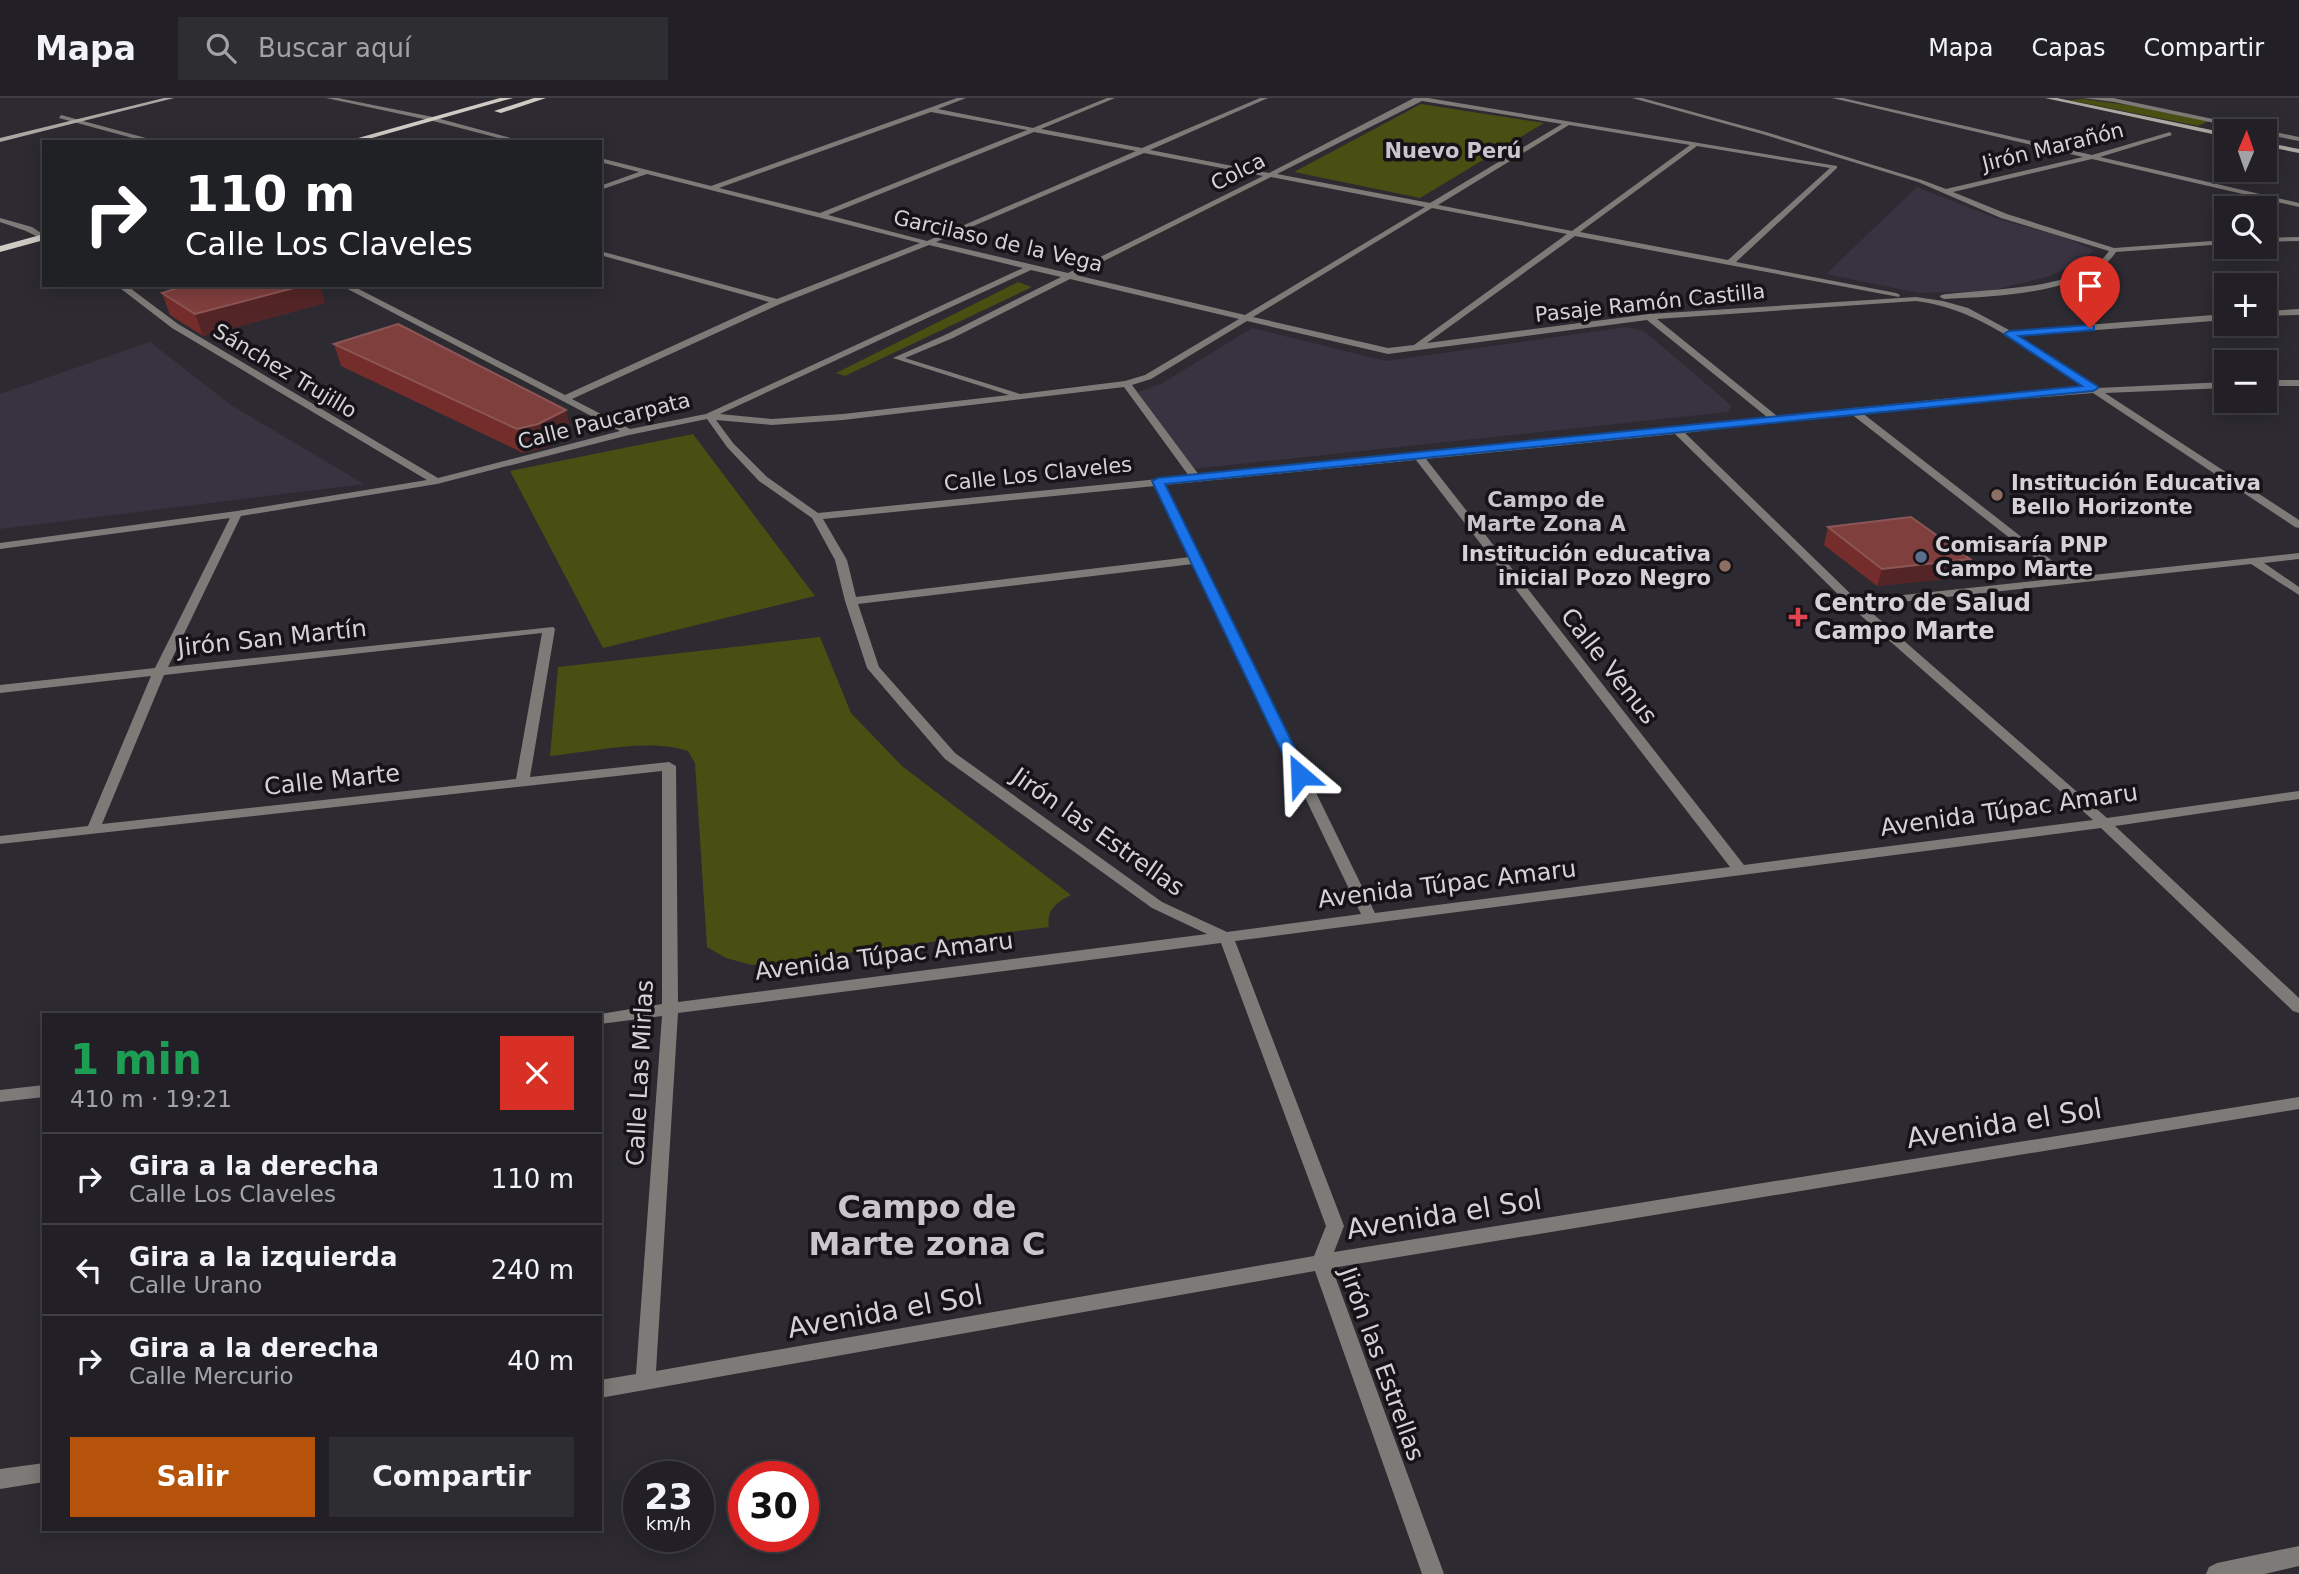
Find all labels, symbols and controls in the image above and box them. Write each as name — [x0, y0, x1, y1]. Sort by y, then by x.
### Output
search box — [178, 17, 668, 80]
text: Mapa — [35, 29, 136, 68]
icon: search — [202, 29, 240, 67]
text: Buscar aquí — [258, 33, 411, 63]
text: Mapa — [1928, 34, 1994, 62]
text: Capas — [2032, 34, 2105, 62]
text: Compartir — [2143, 34, 2264, 62]
street label: Jirón Marañón — [1978, 118, 2126, 177]
north arrow — [2214, 119, 2277, 182]
map controls — [2214, 119, 2277, 413]
district label: Nuevo Perú — [1384, 139, 1522, 163]
street label: Colca — [1207, 148, 1269, 196]
text: 110 m — [185, 166, 355, 223]
icon: right — [70, 168, 161, 259]
button: search — [2214, 196, 2277, 259]
street label: Garcilaso de la Vega — [891, 205, 1105, 277]
text: Calle Los Claveles — [185, 225, 473, 263]
pin — [2060, 256, 2120, 328]
icon: arrive — [2071, 267, 2109, 305]
button: + — [2214, 273, 2277, 336]
street label: Pasaje Ramón Castilla — [1534, 279, 1766, 327]
street label: Sánchez Trujillo — [209, 319, 361, 423]
button: − — [2214, 350, 2277, 413]
street label: Calle Paucarpata — [515, 388, 693, 454]
street label: Calle Los Claveles — [943, 452, 1133, 496]
place label: Institución Educativa Bello Horizonte — [2011, 471, 2261, 519]
marker: Institución Educativa Bello Horizonte — [1989, 487, 2005, 503]
district label: Campo de Marte Zona A — [1466, 488, 1626, 536]
place label: Comisaría PNP Campo Marte — [1935, 533, 2108, 581]
place label: Institución educativa inicial Pozo Negro — [1461, 542, 1711, 590]
marker: Comisaría PNP Campo Marte — [1913, 549, 1929, 565]
marker: Institución educativa inicial Pozo Negro — [1717, 558, 1733, 574]
place label: Centro de Salud Campo Marte — [1814, 589, 2031, 645]
street label: Calle Venus — [1555, 602, 1663, 730]
marker: Centro de Salud Campo Marte — [1788, 607, 1808, 627]
street label: Jirón San Martín — [174, 614, 368, 662]
position arrow — [1263, 738, 1337, 812]
street label: Calle Marte — [263, 759, 401, 801]
street label: Jirón las Estrellas — [1005, 761, 1190, 902]
street label: Avenida Túpac Amaru — [1878, 778, 2140, 842]
street label: Avenida Túpac Amaru — [1316, 854, 1578, 914]
street label: Avenida Túpac Amaru — [753, 926, 1015, 986]
street label: Calle Las Mirlas — [621, 979, 659, 1167]
text: 1 min — [70, 1035, 202, 1084]
button: close — [500, 1036, 574, 1110]
text: 410 m · 19:21 — [70, 1086, 232, 1112]
street label: Avenida el Sol — [1904, 1092, 2104, 1155]
text: Gira a la derecha — [129, 1151, 379, 1181]
icon: right — [70, 1160, 108, 1198]
text: 110 m — [491, 1164, 574, 1194]
text: Calle Los Claveles — [129, 1181, 336, 1207]
street label: Avenida el Sol — [1344, 1183, 1544, 1246]
district label: Campo de Marte zona C — [809, 1188, 1045, 1263]
text: Gira a la izquierda — [129, 1242, 397, 1272]
icon: left — [70, 1251, 108, 1289]
text: 240 m — [491, 1255, 574, 1285]
street label: Jirón las Estrellas — [1333, 1262, 1430, 1465]
text: Calle Urano — [129, 1272, 262, 1298]
street label: Avenida el Sol — [785, 1278, 985, 1345]
text: Gira a la derecha — [129, 1333, 379, 1363]
icon: right — [70, 1342, 108, 1380]
text: 40 m — [507, 1346, 574, 1376]
text: Calle Mercurio — [129, 1363, 293, 1389]
button: Salir — [70, 1437, 315, 1517]
button: Compartir — [329, 1437, 574, 1517]
speed limit sign: 30 — [728, 1461, 819, 1552]
text: 23 — [644, 1477, 693, 1517]
text: km/h — [646, 1513, 691, 1534]

